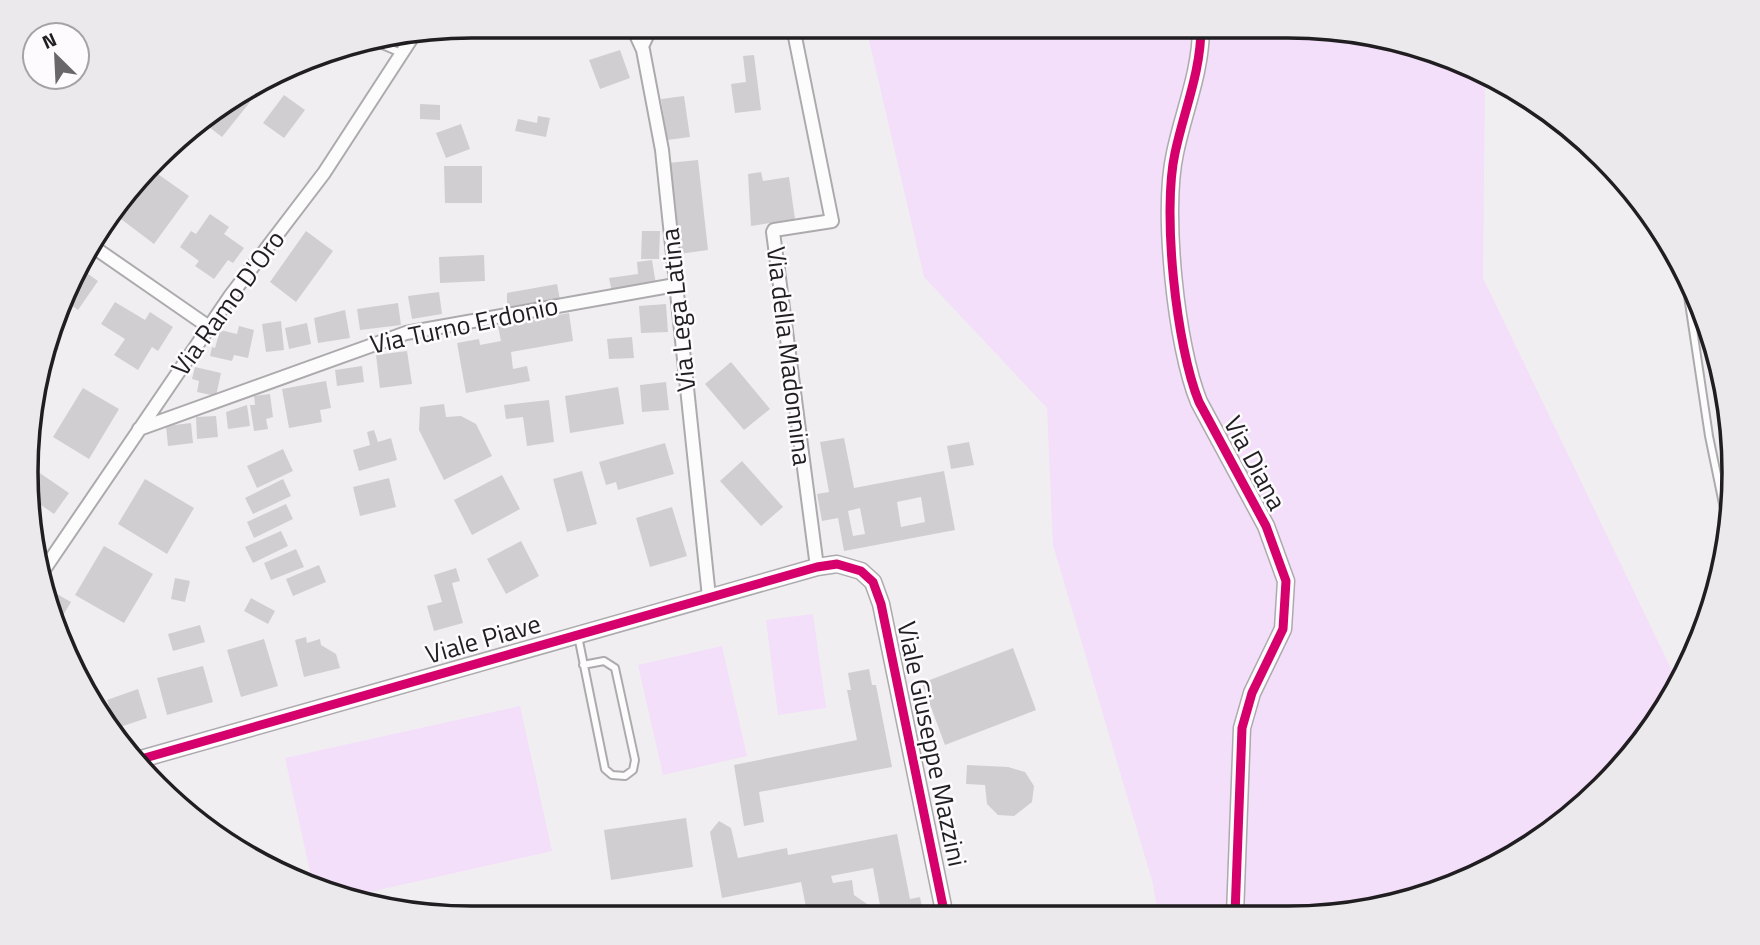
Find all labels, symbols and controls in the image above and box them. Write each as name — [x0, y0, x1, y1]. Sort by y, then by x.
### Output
north arrow — [21, 21, 91, 91]
text: N — [37, 24, 61, 56]
street label: Via Ramo D'Oro — [161, 222, 294, 384]
street label: Via Lega Latina — [650, 226, 705, 394]
street label: Via della Madonnina — [757, 244, 822, 468]
street label: Via Turno Erdonio — [366, 286, 561, 363]
street label: Via Diana — [1214, 409, 1297, 517]
street label: Viale Piave — [421, 603, 545, 674]
street label: Viale Giuseppe Mazzini — [887, 618, 978, 870]

